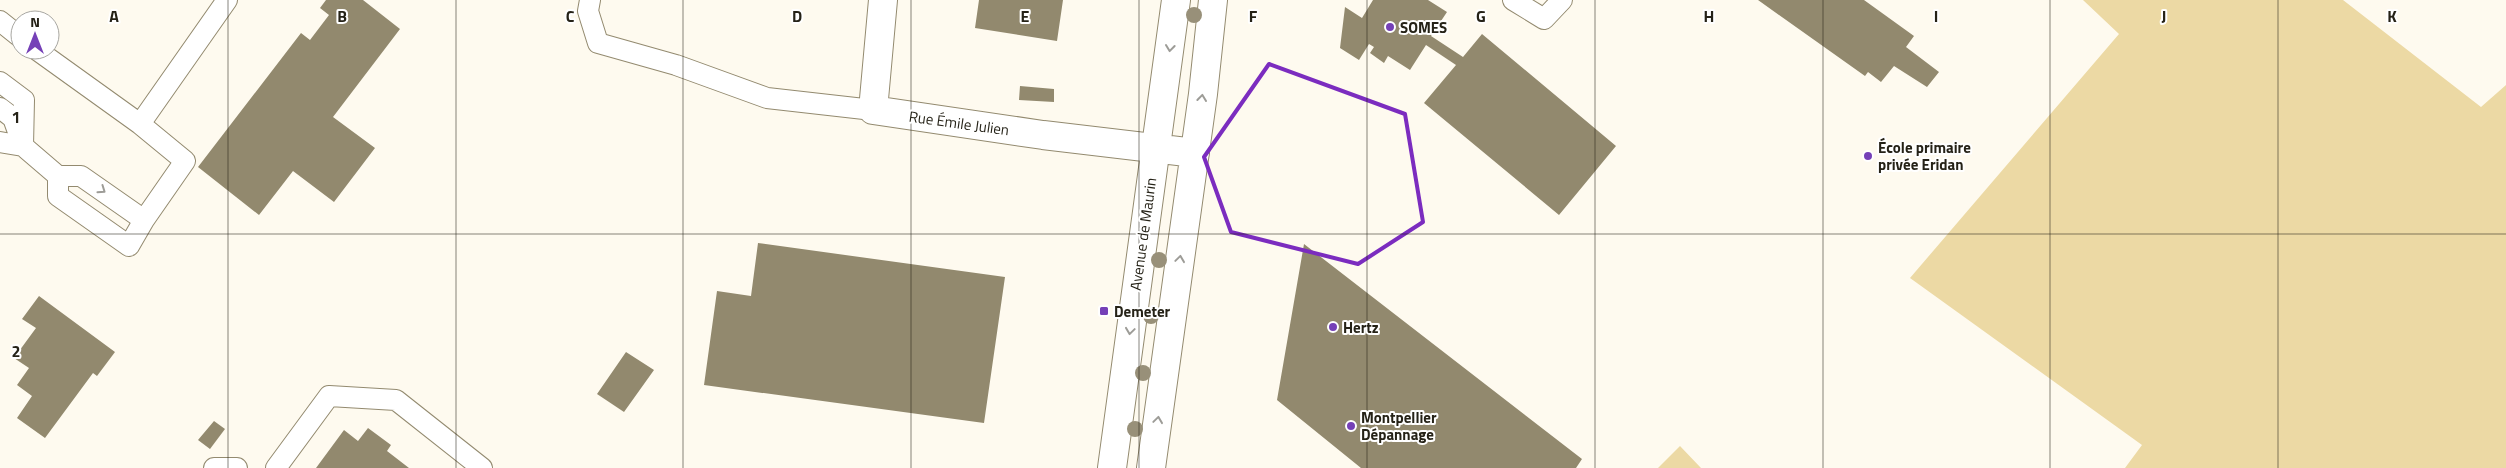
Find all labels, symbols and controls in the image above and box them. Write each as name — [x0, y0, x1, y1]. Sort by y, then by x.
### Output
text: A — [109, 4, 119, 28]
text: B — [337, 4, 347, 28]
text: C — [566, 4, 575, 28]
text: D — [792, 4, 802, 28]
text: E — [1021, 4, 1030, 28]
text: F — [1249, 4, 1258, 28]
text: G — [1476, 4, 1486, 28]
text: H — [1704, 4, 1714, 28]
text: I — [1934, 4, 1938, 28]
text: J — [2162, 4, 2166, 28]
text: K — [2387, 4, 2397, 28]
north arrow — [10, 10, 60, 60]
text: N — [30, 11, 40, 32]
place label: SOMES — [1400, 16, 1447, 39]
marker: SOMES — [1384, 21, 1396, 33]
one-way arrow — [1165, 45, 1176, 53]
one-way arrow — [1196, 93, 1207, 101]
text: 1 — [12, 105, 20, 129]
street label: Rue Émile Julien — [907, 105, 1011, 141]
place label: École primaire privée Eridan — [1878, 136, 1971, 176]
marker: École primaire privée Eridan — [1862, 150, 1874, 162]
street label: Avenue de Maurin — [1124, 176, 1162, 292]
one-way arrow — [97, 184, 106, 193]
one-way arrow — [1174, 254, 1185, 262]
place label: Demeter — [1114, 300, 1171, 323]
marker: Demeter — [1098, 305, 1110, 317]
place label: Hertz — [1343, 316, 1379, 339]
marker: Hertz — [1327, 321, 1339, 333]
one-way arrow — [1125, 327, 1136, 335]
text: 2 — [12, 339, 20, 363]
place label: Montpellier Dépannage — [1361, 406, 1437, 446]
one-way arrow — [1152, 415, 1162, 424]
marker: Montpellier Dépannage — [1345, 420, 1357, 432]

